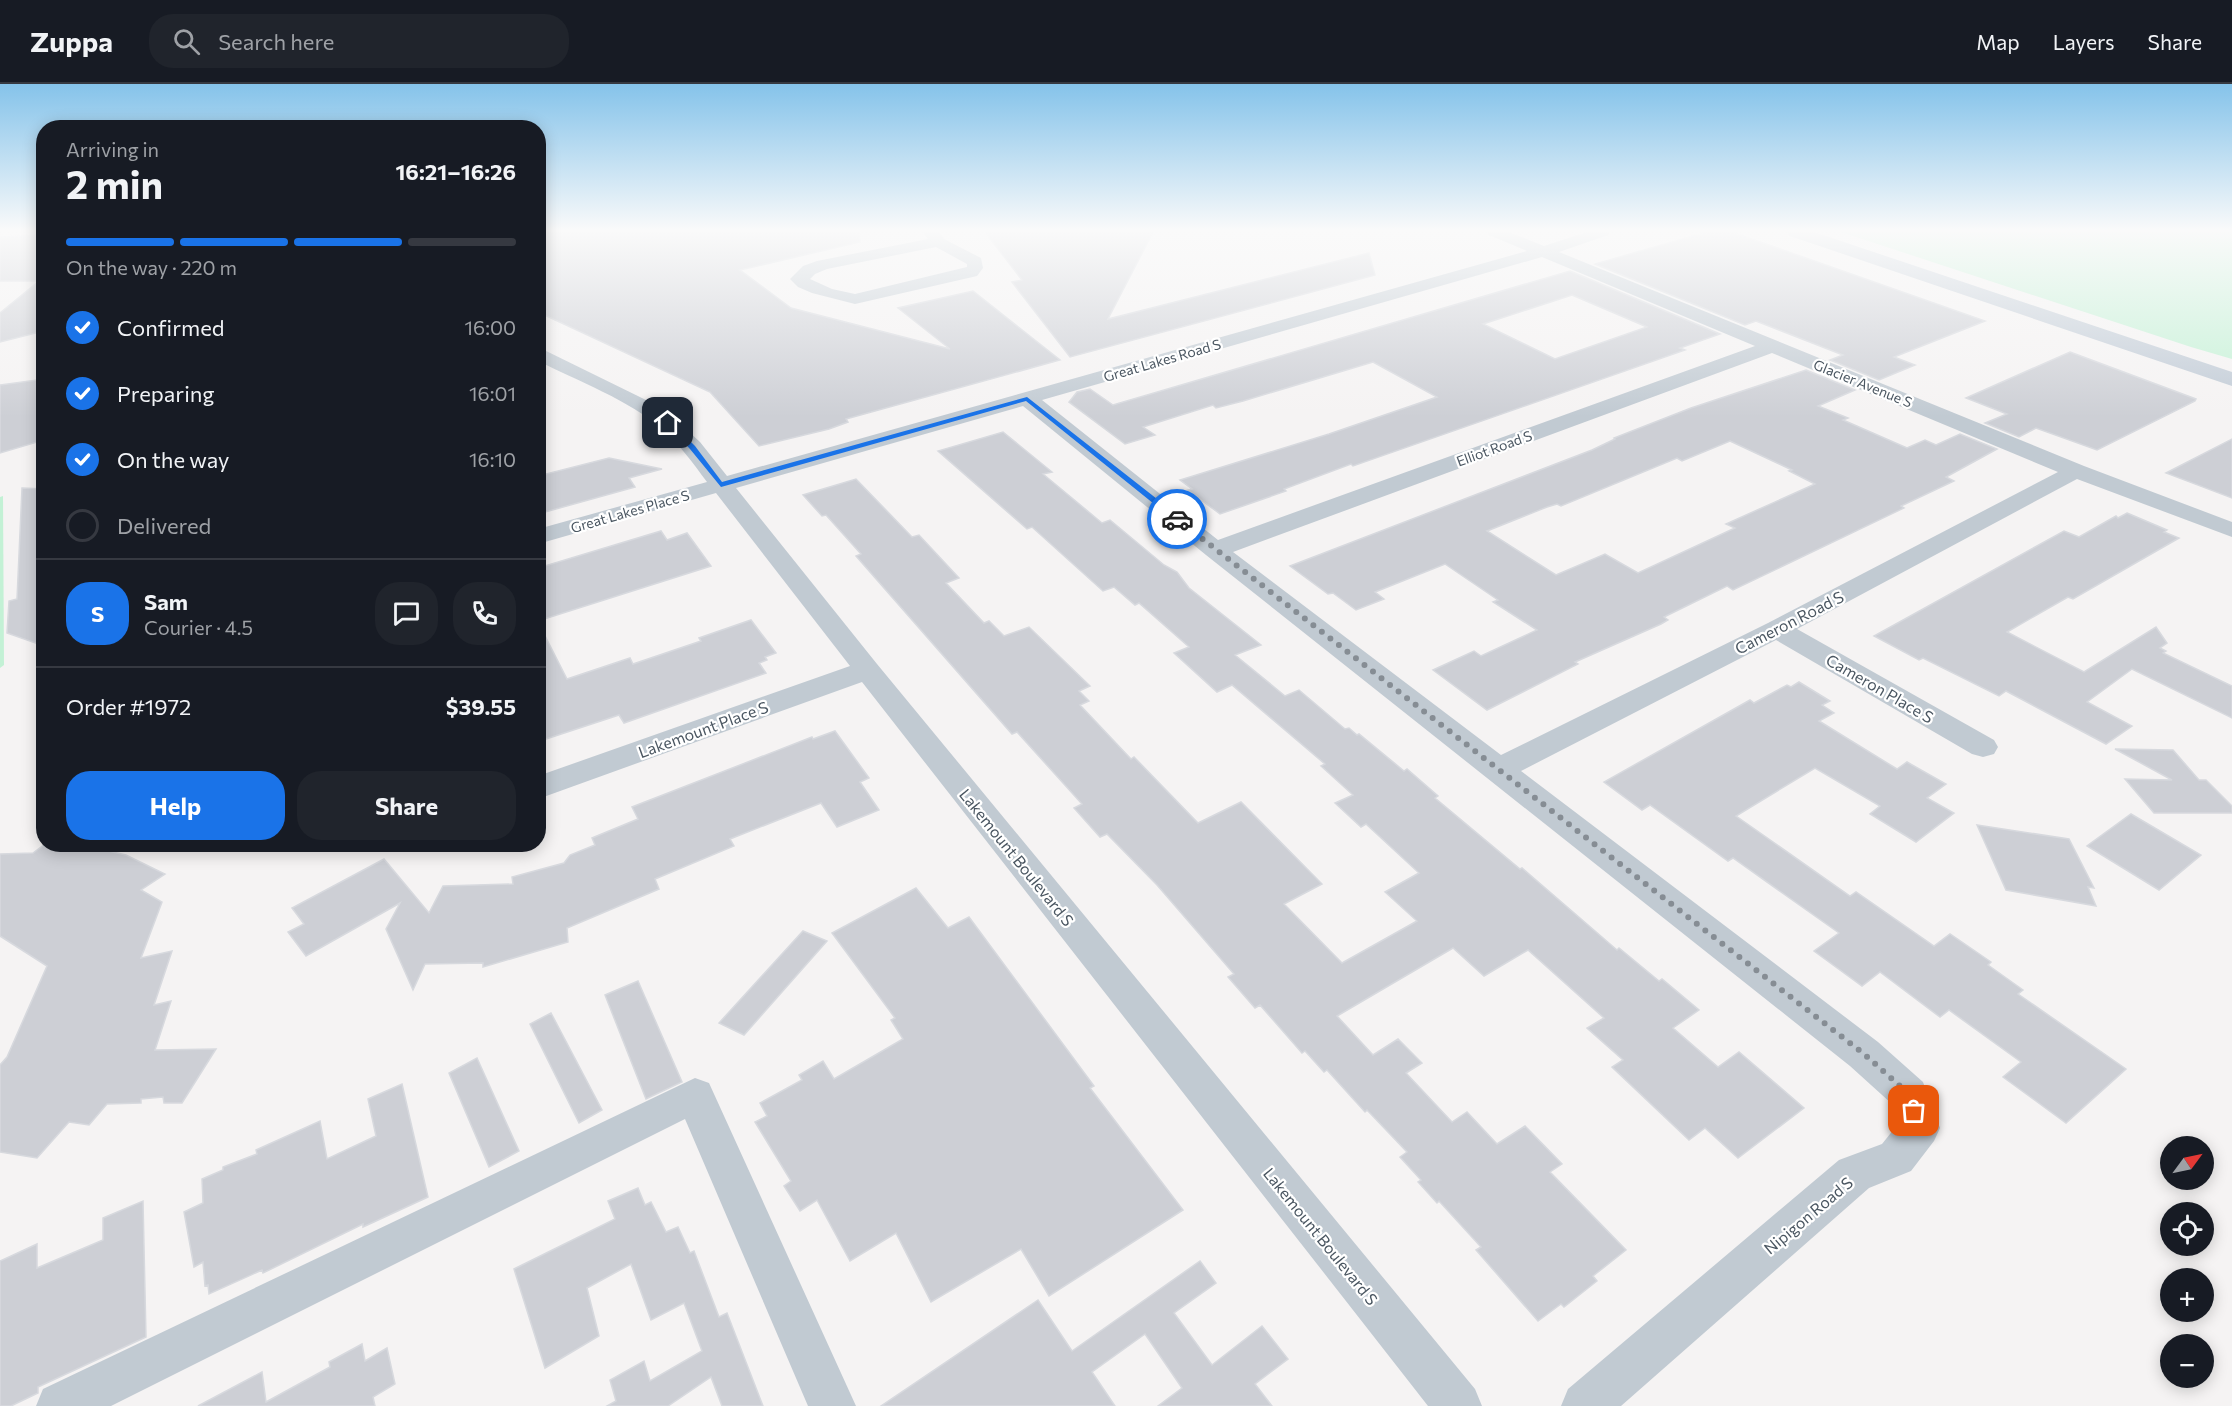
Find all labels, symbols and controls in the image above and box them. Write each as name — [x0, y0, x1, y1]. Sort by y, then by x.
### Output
search box — [149, 14, 569, 68]
text: Zuppa — [30, 24, 113, 58]
icon: search — [170, 25, 203, 58]
text: Search here — [218, 28, 334, 55]
text: Map — [1976, 29, 2020, 54]
text: Layers — [2053, 29, 2115, 54]
text: Share — [2148, 29, 2202, 54]
text: Arriving in — [66, 137, 159, 161]
text: 16:21–16:26 — [395, 158, 516, 185]
text: 2 min — [66, 159, 163, 207]
text: On the way · 220 m — [66, 255, 237, 279]
icon: check — [66, 311, 99, 344]
text: Confirmed — [117, 314, 224, 341]
text: 16:00 — [464, 315, 516, 339]
street label: Great Lakes Road S — [1101, 335, 1223, 385]
street label: Glacier Avenue S — [1811, 355, 1915, 411]
icon: check — [66, 377, 99, 410]
text: Preparing — [117, 380, 214, 407]
text: 16:01 — [469, 381, 516, 405]
pin — [642, 397, 693, 448]
icon: home — [651, 406, 684, 439]
street label: Elliot Road S — [1454, 426, 1534, 470]
icon: check — [66, 443, 99, 476]
text: On the way — [117, 446, 229, 473]
text: 16:10 — [469, 447, 516, 471]
street label: Great Lakes Place S — [569, 486, 691, 536]
courier — [1147, 489, 1207, 549]
icon: car — [1161, 503, 1194, 536]
text: Delivered — [117, 512, 211, 539]
button: chat — [375, 582, 438, 645]
button: phone — [453, 582, 516, 645]
street label: Cameron Road S — [1731, 586, 1847, 658]
text: Sam — [144, 588, 188, 615]
text: S — [91, 600, 104, 627]
text: Courier · 4.5 — [144, 615, 253, 639]
street label: Cameron Place S — [1823, 650, 1937, 726]
text: Order #1972 — [66, 693, 191, 720]
text: $39.55 — [446, 693, 516, 720]
street label: Lakemount Place S — [635, 697, 771, 761]
button: Help — [66, 771, 285, 840]
button: Share — [297, 771, 516, 840]
street label: Lakemount Boulevard S — [956, 785, 1078, 929]
pin — [1888, 1085, 1939, 1136]
icon: bag — [1897, 1094, 1930, 1127]
north arrow — [2160, 1136, 2214, 1190]
map controls — [2160, 1136, 2214, 1388]
street label: Lakemount Boulevard S — [1260, 1164, 1382, 1308]
street label: Nipigon Road S — [1760, 1172, 1856, 1258]
button: locate — [2160, 1202, 2214, 1256]
button: + — [2160, 1268, 2214, 1322]
button: − — [2160, 1334, 2214, 1388]

